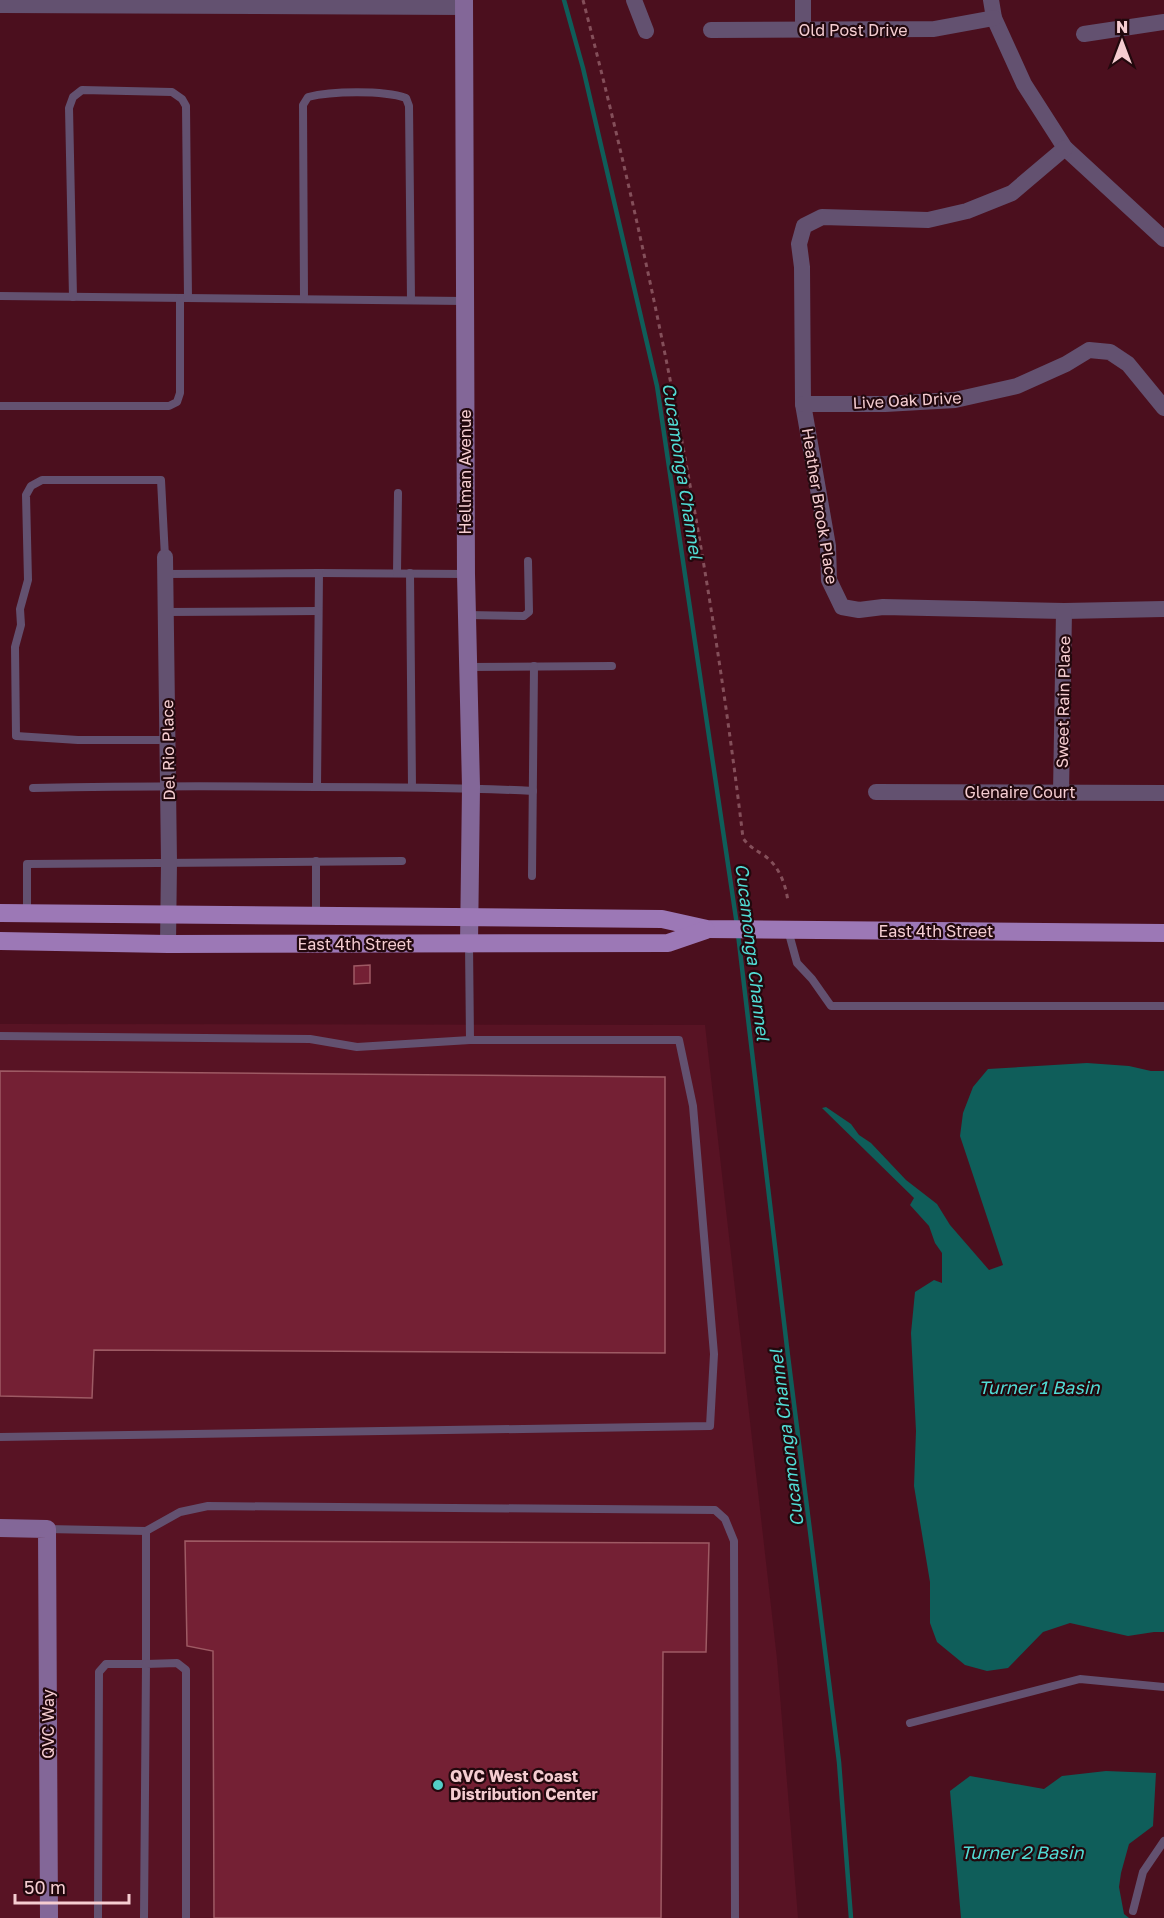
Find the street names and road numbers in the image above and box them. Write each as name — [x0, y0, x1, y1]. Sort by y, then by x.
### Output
street label: Old Post Drive — [798, 20, 908, 40]
street label: Live Oak Drive — [852, 387, 962, 413]
street label: Hellman Avenue — [455, 409, 475, 535]
street label: Heather Brook Place — [798, 427, 842, 585]
street label: Sweet Rain Place — [1052, 636, 1074, 768]
street label: Del Rio Place — [157, 699, 179, 801]
street label: Glenaire Court — [964, 782, 1076, 802]
street label: East 4th Street — [879, 921, 993, 941]
street label: East 4th Street — [298, 934, 412, 954]
street label: QVC Way — [38, 1689, 58, 1759]

